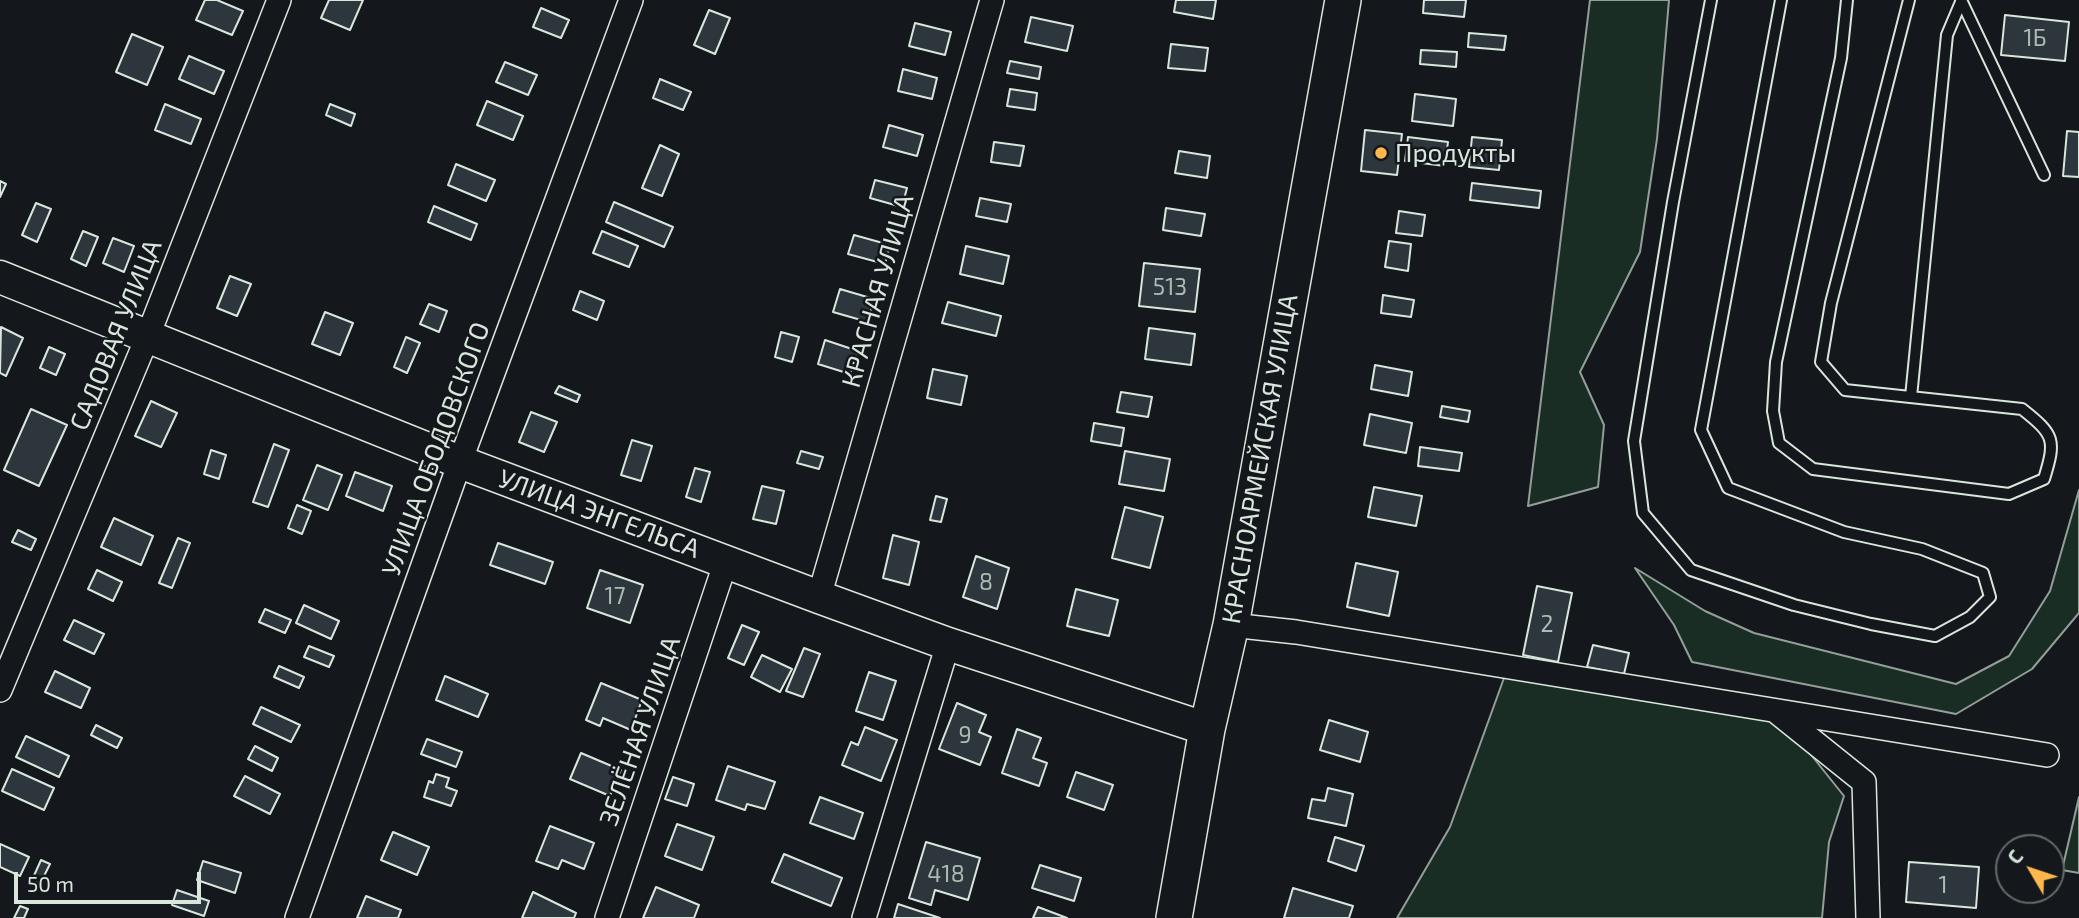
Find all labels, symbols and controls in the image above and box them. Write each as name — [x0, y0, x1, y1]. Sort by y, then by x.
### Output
house number: 1Б — [2024, 24, 2046, 52]
place label: Продукты — [1395, 137, 1516, 169]
marker: Продукты — [1373, 145, 1389, 161]
street label: КРАСНАЯ УЛИЦА — [835, 191, 921, 391]
street label: САДОВАЯ УЛИЦА — [64, 235, 168, 435]
house number: 513 — [1153, 273, 1187, 301]
street label: КРАСНОАРМЕЙСКАЯ УЛИЦА — [1216, 292, 1304, 626]
street label: УЛИЦА ОБОДОВСКОГО — [376, 318, 496, 580]
street label: УЛИЦА ЭНГЕЛЬСА — [494, 463, 704, 565]
house number: 8 — [979, 568, 993, 596]
house number: 17 — [605, 582, 625, 610]
house number: 2 — [1541, 610, 1553, 638]
street label: ЗЕЛЁНАЯ УЛИЦА — [593, 632, 687, 830]
house number: 9 — [958, 721, 972, 749]
north arrow — [1995, 834, 2065, 904]
text: С — [2002, 845, 2027, 868]
scale bar — [18, 858, 205, 902]
house number: 418 — [927, 860, 965, 888]
text: 50 m — [27, 871, 74, 896]
house number: 1 — [1938, 871, 1948, 899]

